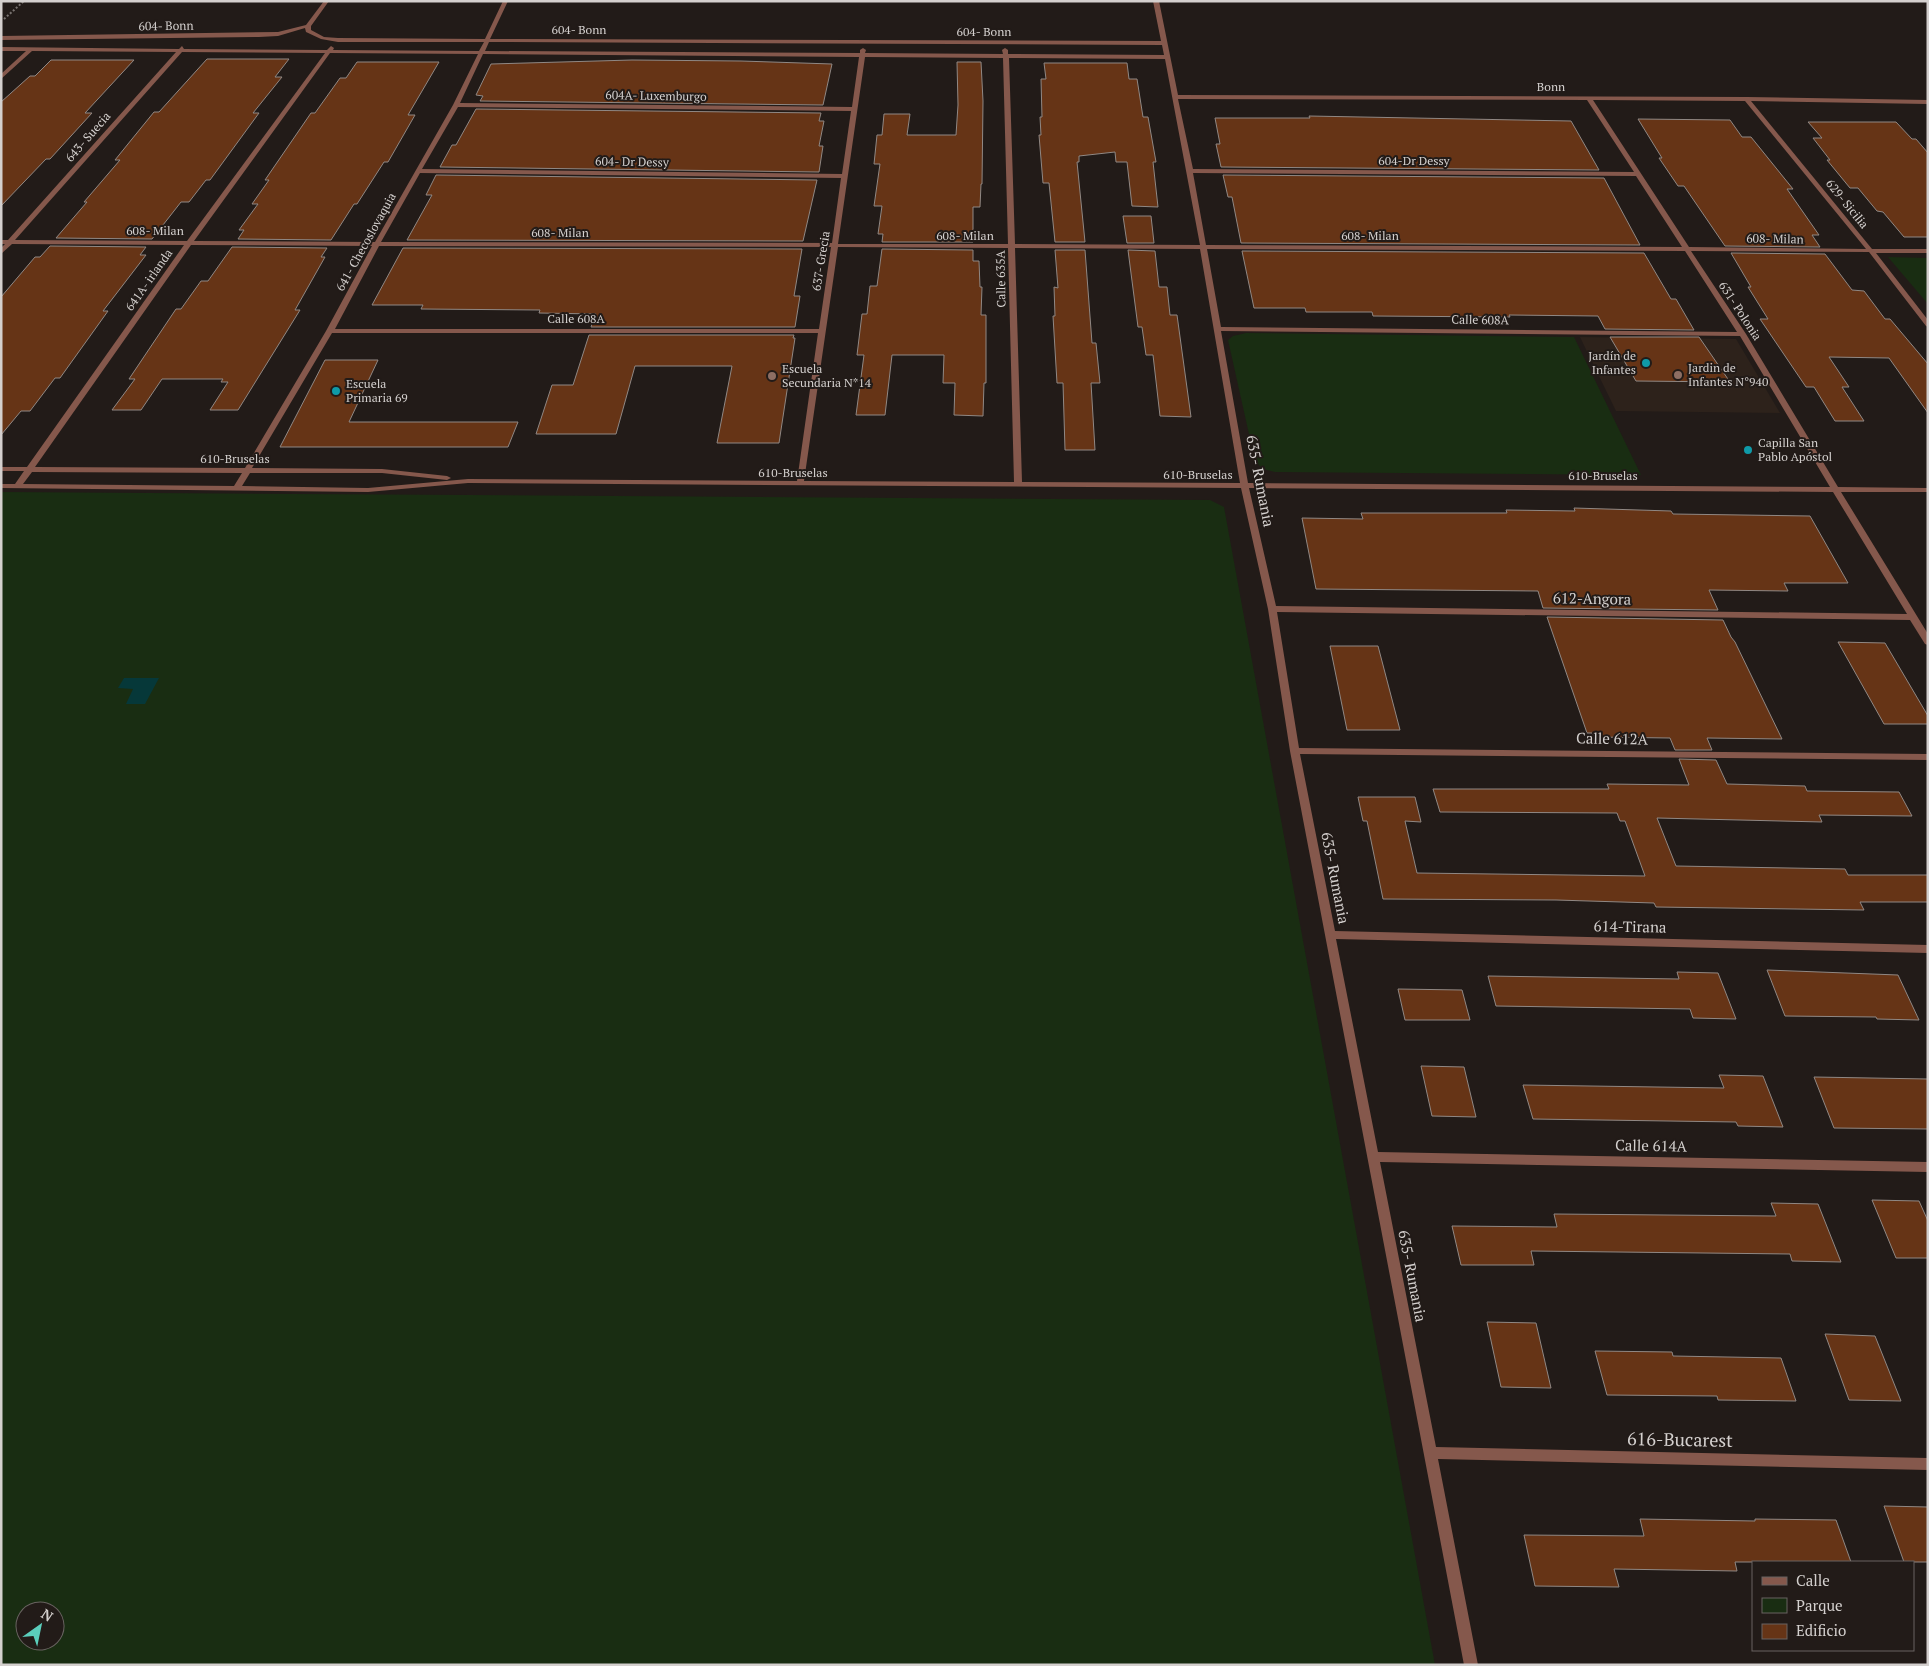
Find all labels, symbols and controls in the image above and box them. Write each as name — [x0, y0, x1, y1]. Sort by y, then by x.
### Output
street label: 604- Bonn — [138, 18, 194, 33]
street label: 604- Bonn — [552, 22, 607, 37]
street label: 604- Bonn — [957, 24, 1012, 39]
street label: Bonn — [1537, 79, 1565, 94]
street label: 604A- Luxemburgo — [605, 87, 707, 104]
street label: 643- Suecia — [62, 109, 113, 165]
street label: 604- Dr Dessy — [595, 153, 670, 170]
street label: 604-Dr Dessy — [1378, 153, 1451, 168]
street label: 629- Sicilia — [1823, 176, 1872, 231]
street label: 641- Checoslovaquia — [332, 190, 399, 294]
street label: 608- Milan — [126, 223, 184, 238]
street label: 608- Milan — [531, 225, 589, 240]
street label: 608- Milan — [936, 228, 994, 243]
street label: 608- Milan — [1341, 228, 1399, 243]
street label: 637- Grecia — [808, 230, 833, 292]
street label: 608- Milan — [1746, 230, 1804, 247]
street label: 641A- irlanda — [122, 246, 175, 314]
street label: Calle 635A — [992, 249, 1008, 308]
street label: 631- Polonia — [1716, 278, 1765, 343]
street label: Calle 608A — [547, 311, 605, 326]
street label: Calle 608A — [1451, 312, 1510, 328]
place label: Jardín de Infantes — [1588, 348, 1636, 377]
marker: Jardín de Infantes — [1640, 357, 1652, 369]
place label: Jardin de Infantes N°940 — [1688, 360, 1768, 389]
place label: Escuela Secundaria N*14 — [782, 361, 872, 390]
marker: Jardin de Infantes N°940 — [1672, 369, 1684, 381]
marker: Escuela Secundaria N*14 — [766, 370, 778, 382]
place label: Escuela Primaria 69 — [346, 376, 408, 405]
marker: Escuela Primaria 69 — [330, 385, 342, 397]
street label: 635- Rumania — [1242, 433, 1280, 529]
place label: Capilla San Pablo Apóstol — [1758, 435, 1833, 464]
marker: Capilla San Pablo Apóstol — [1742, 444, 1754, 456]
street label: 610-Bruselas — [200, 451, 270, 466]
street label: 610-Bruselas — [758, 465, 828, 480]
street label: 610-Bruselas — [1163, 467, 1233, 482]
street label: 610-Bruselas — [1568, 468, 1638, 483]
street label: 612-Angora — [1553, 587, 1632, 609]
street label: Calle 612A — [1576, 727, 1649, 749]
street label: 635- Rumania — [1317, 830, 1355, 926]
street label: 614-Tirana — [1593, 915, 1667, 937]
street label: Calle 614A — [1615, 1134, 1688, 1156]
street label: 635- Rumania — [1394, 1228, 1432, 1324]
street label: 616-Bucarest — [1627, 1426, 1733, 1452]
legend — [1752, 1561, 1914, 1651]
text: Calle — [1796, 1570, 1830, 1590]
text: Parque — [1796, 1595, 1843, 1615]
north arrow — [15, 1601, 65, 1651]
text: N — [38, 1604, 57, 1626]
text: Edificio — [1796, 1620, 1846, 1640]

